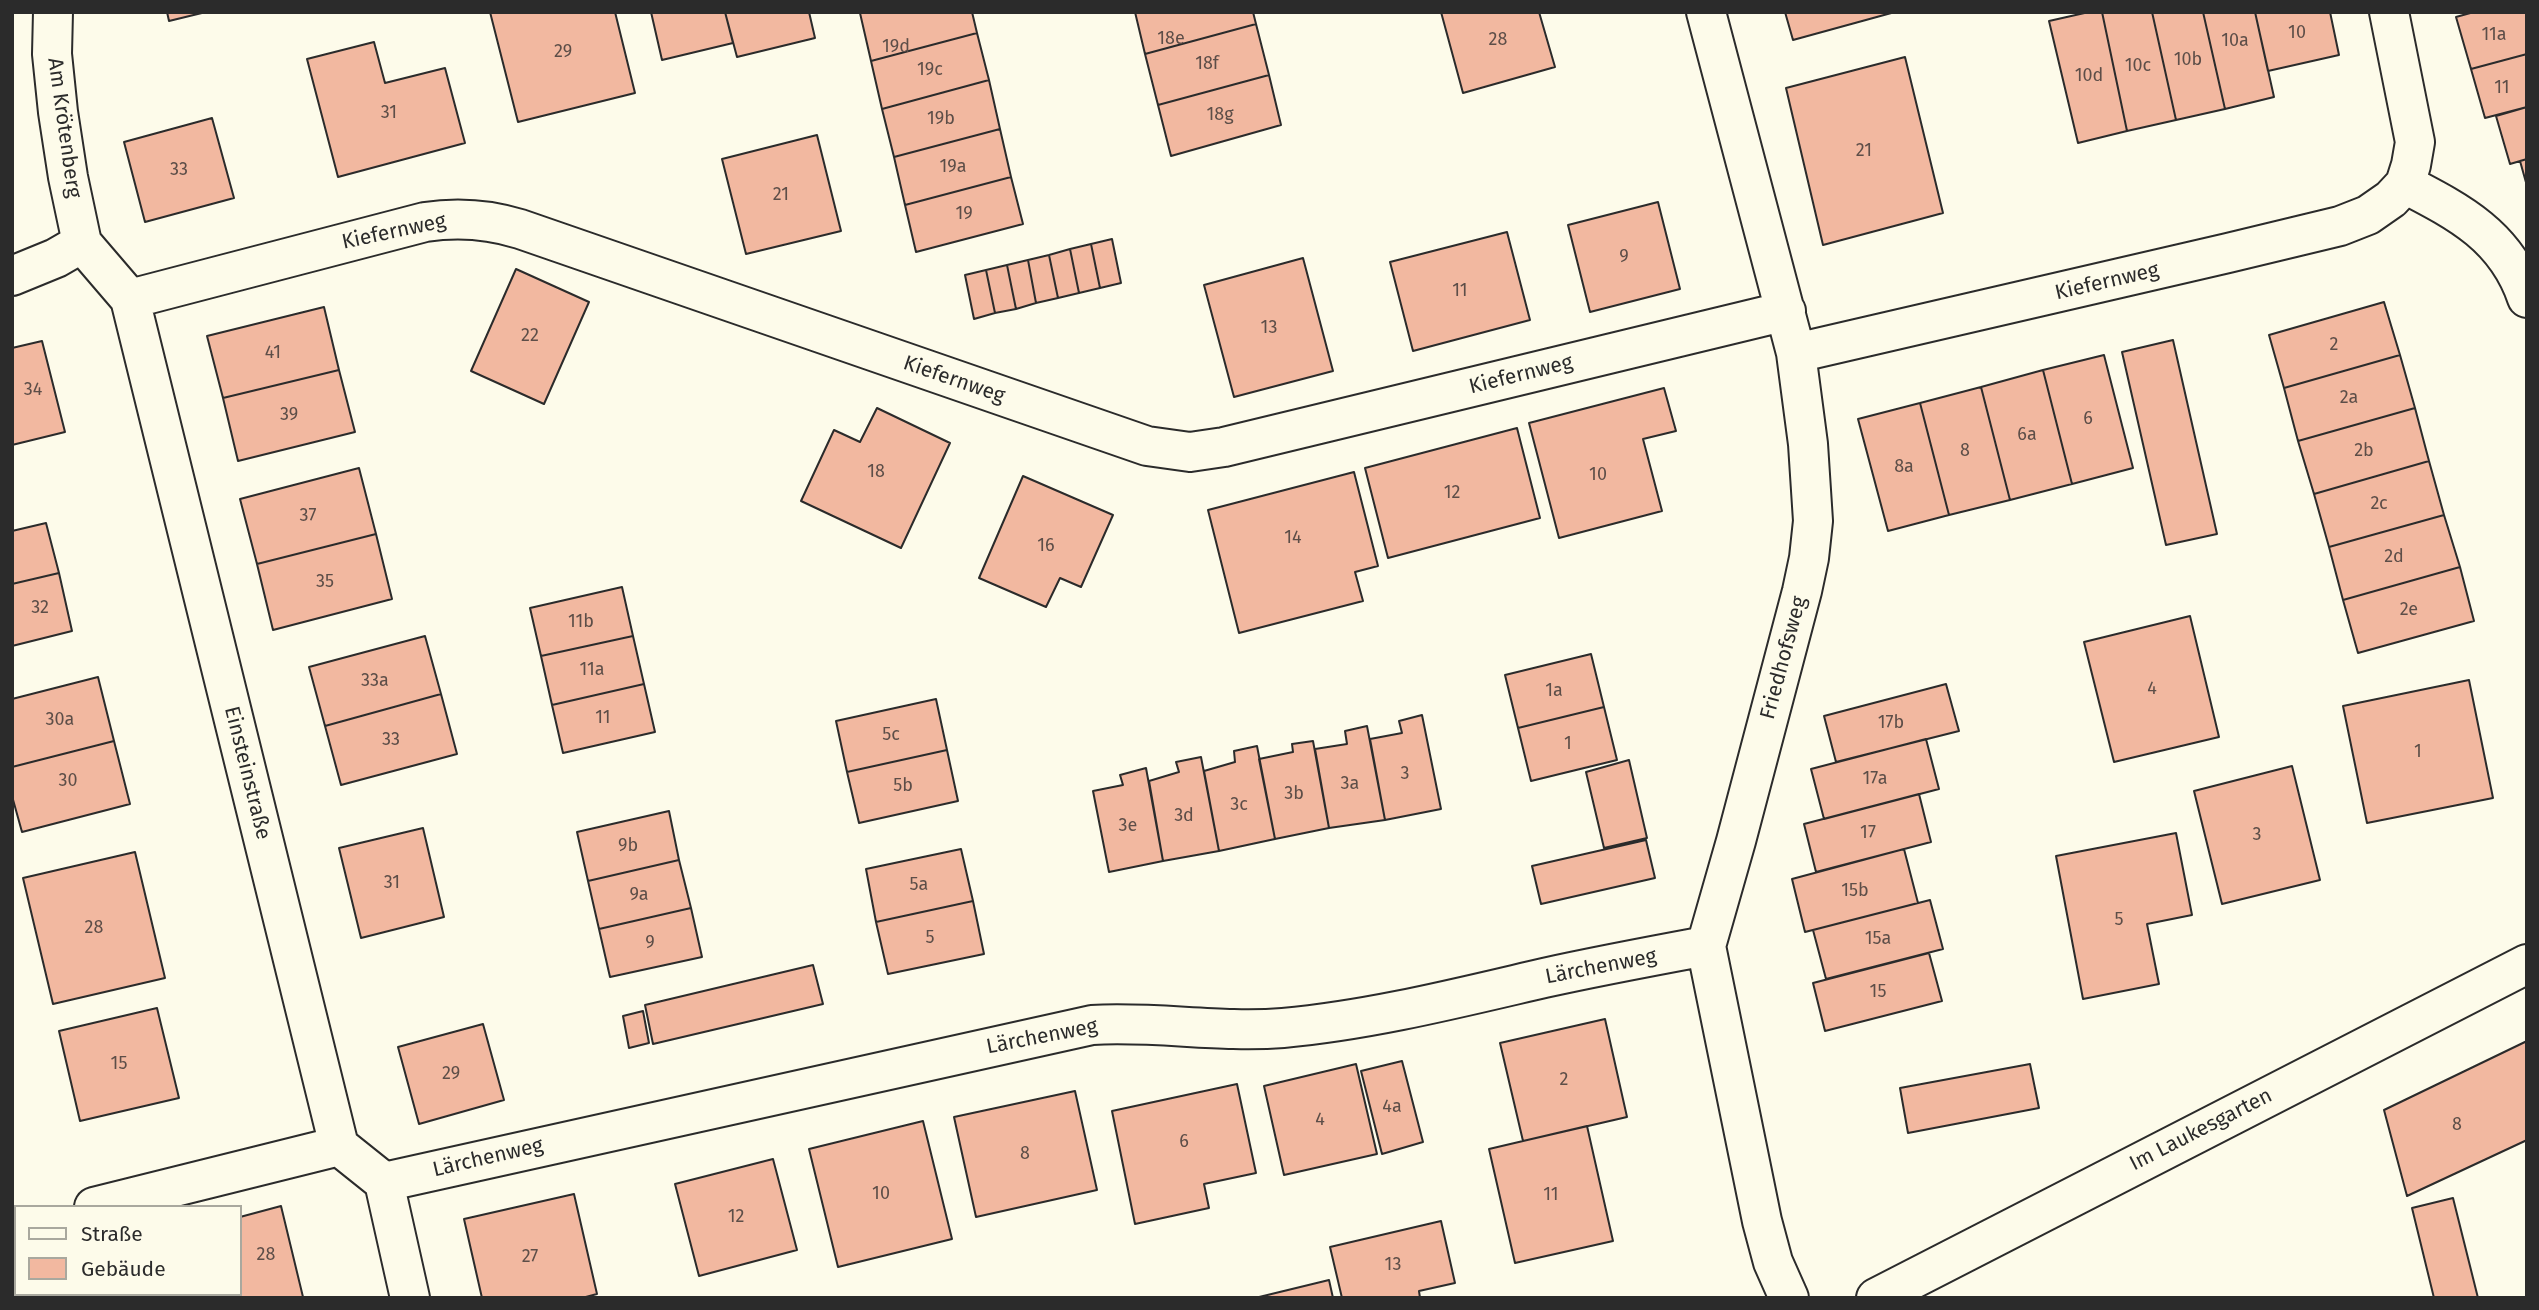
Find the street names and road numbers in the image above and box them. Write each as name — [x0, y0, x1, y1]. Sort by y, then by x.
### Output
street label: Am Krötenberg — [42, 56, 86, 200]
street label: Kiefernweg — [340, 209, 448, 255]
street label: Kiefernweg — [2053, 258, 2161, 306]
street label: Kiefernweg — [1467, 350, 1575, 400]
street label: Kiefernweg — [900, 351, 1008, 409]
street label: Friedhofsweg — [1755, 594, 1813, 722]
street label: Einsteinstraße — [218, 704, 276, 842]
street label: Lärchenweg — [1543, 944, 1659, 990]
street label: Lärchenweg — [984, 1014, 1100, 1060]
street label: Im Laukesgarten — [2126, 1083, 2276, 1177]
street label: Lärchenweg — [430, 1133, 546, 1183]

